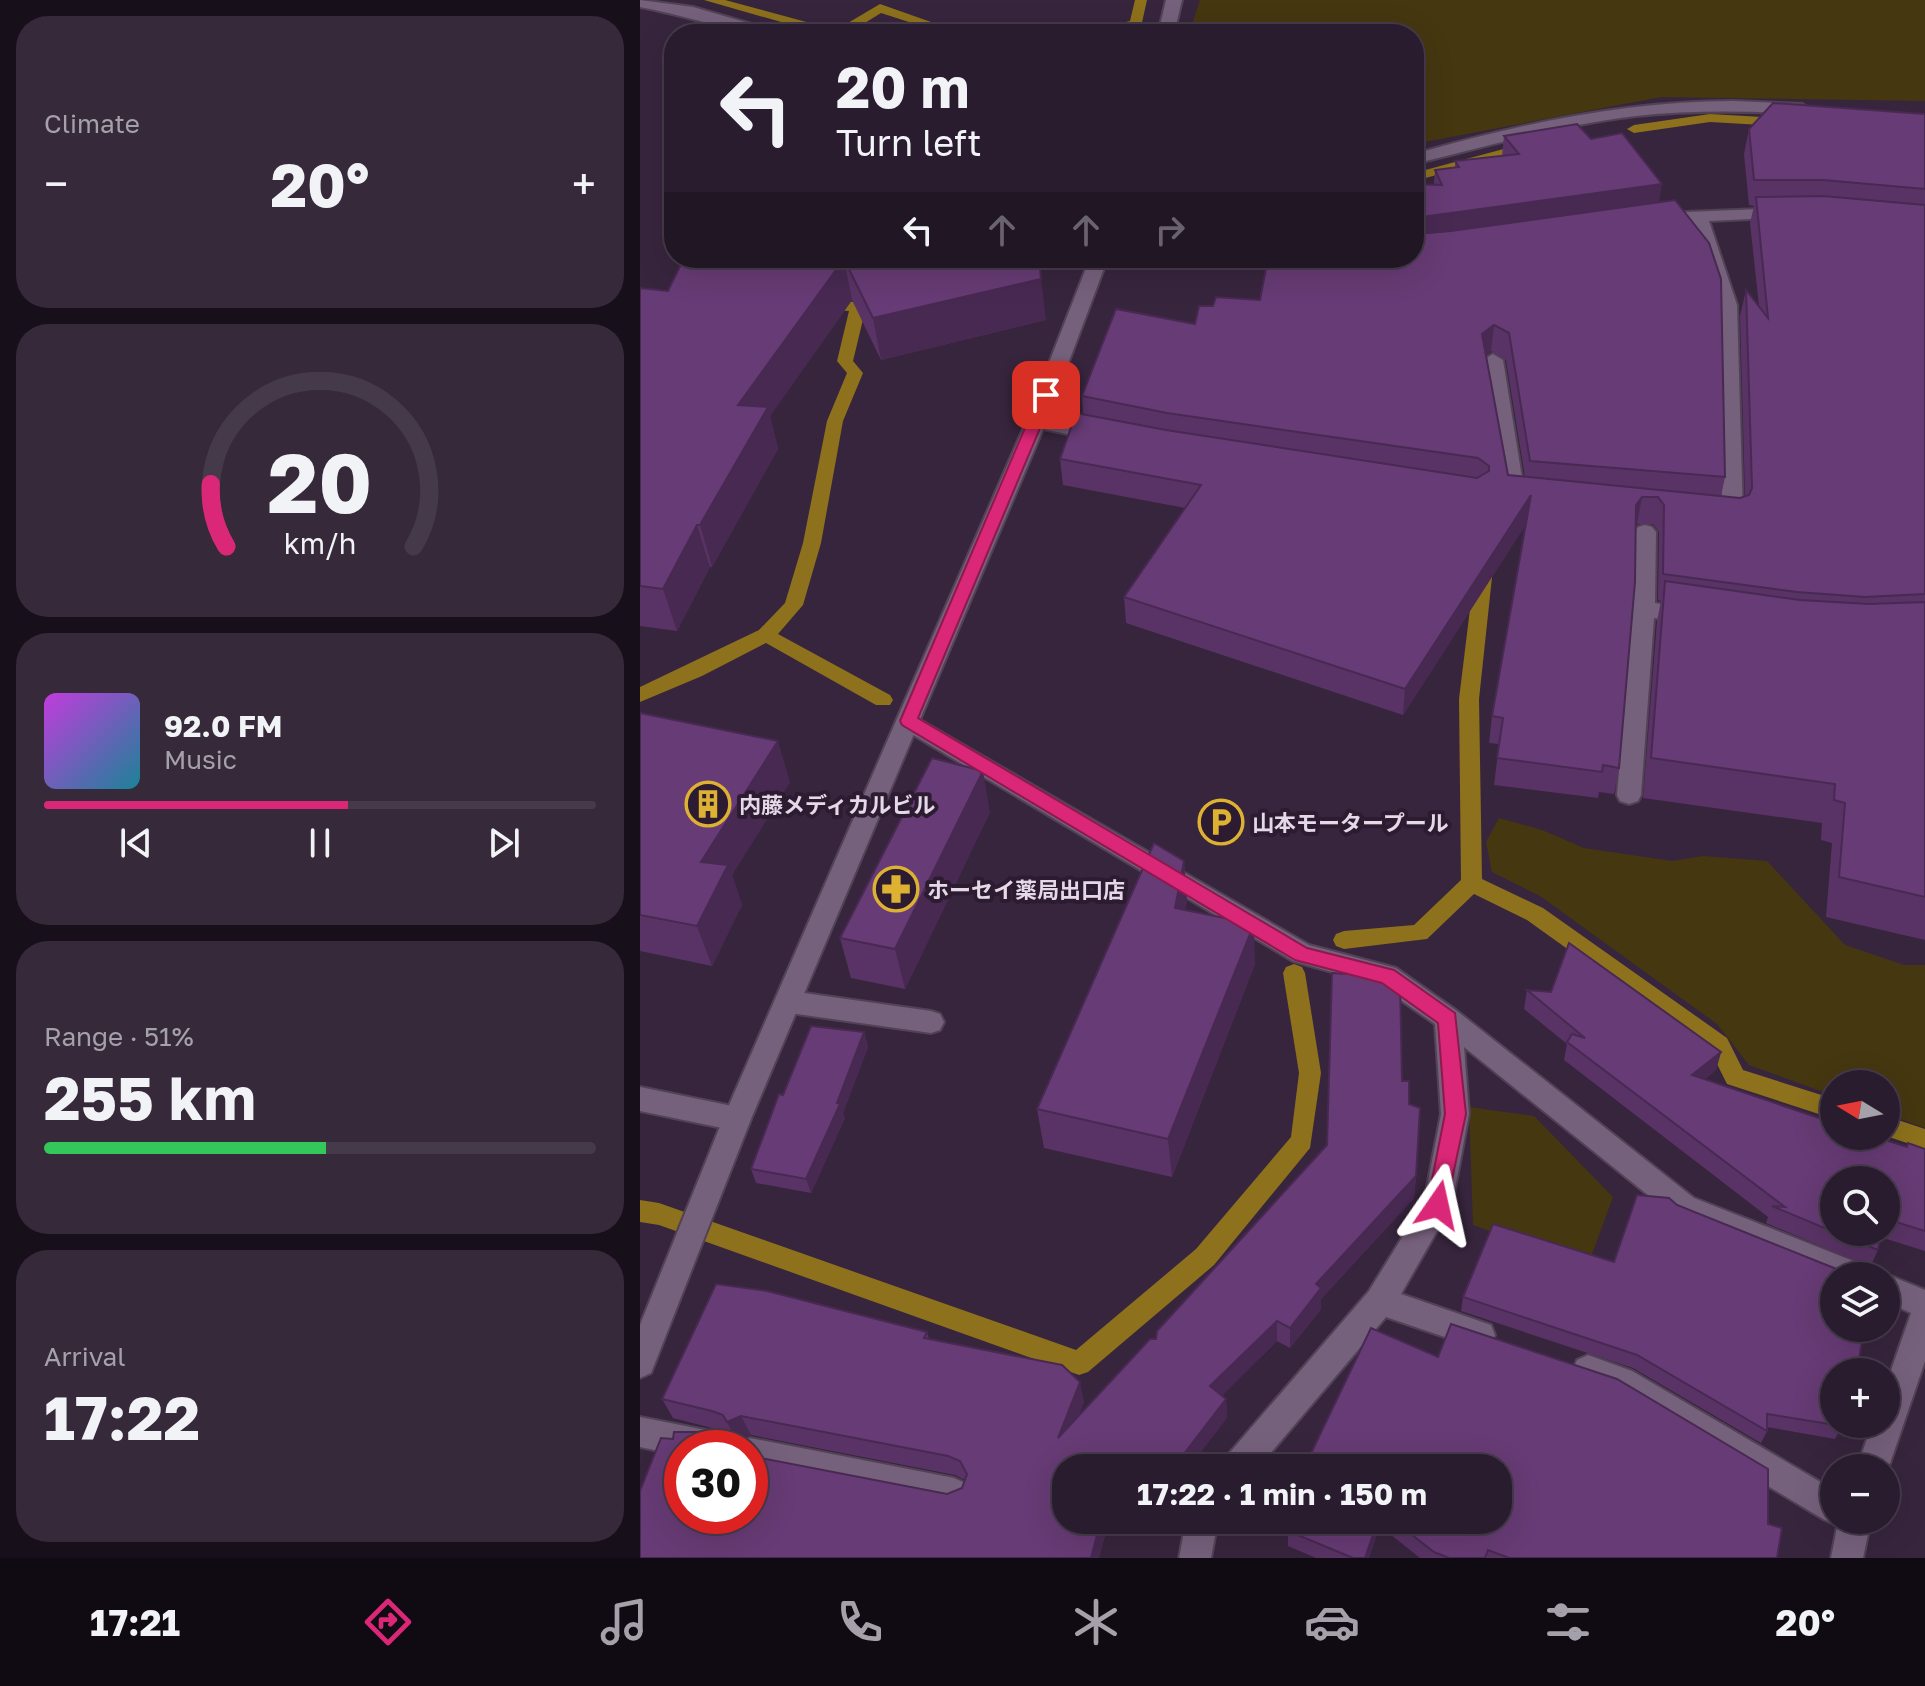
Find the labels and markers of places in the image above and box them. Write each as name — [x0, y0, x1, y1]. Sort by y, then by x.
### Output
pin — [1012, 361, 1080, 429]
building icon: 内藤メディカルビル — [684, 780, 732, 828]
place label: 内藤メディカルビル — [739, 791, 935, 818]
parking icon: 山本モータープール — [1197, 798, 1245, 846]
place label: 山本モータープール — [1252, 809, 1449, 836]
pharmacy icon: ホーセイ薬局出口店 — [872, 865, 920, 913]
place label: ホーセイ薬局出口店 — [927, 876, 1125, 903]

